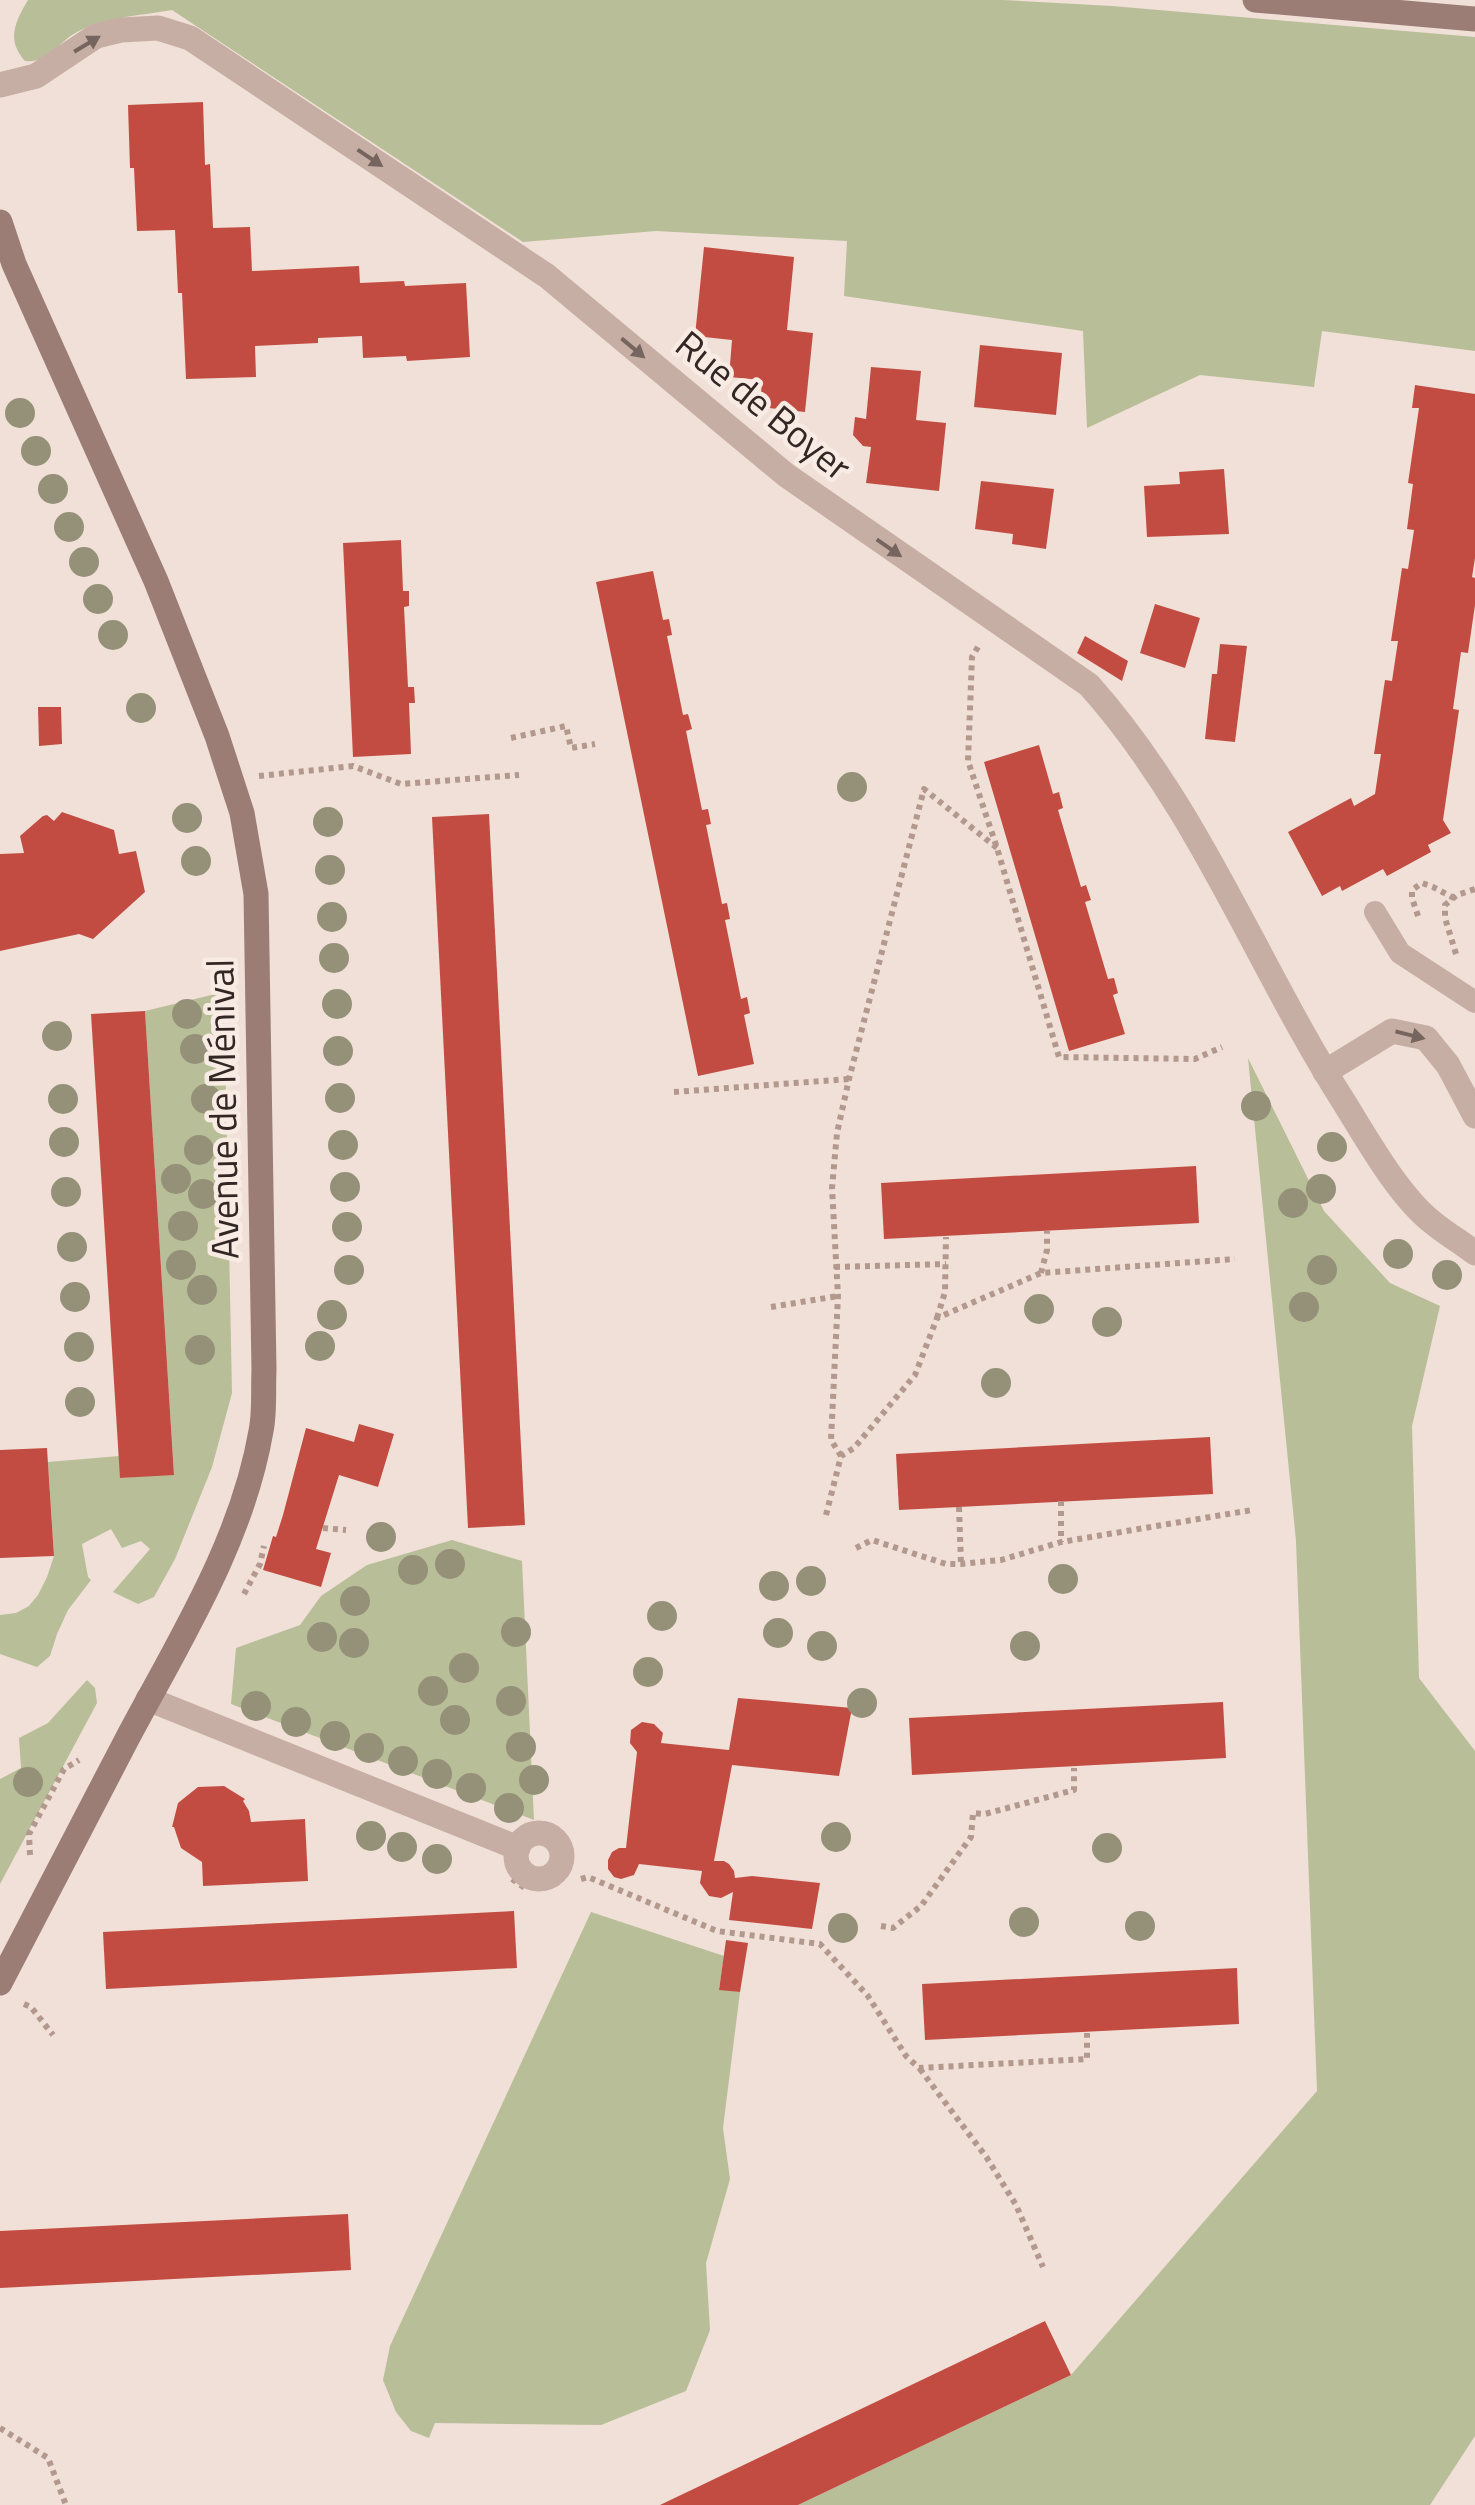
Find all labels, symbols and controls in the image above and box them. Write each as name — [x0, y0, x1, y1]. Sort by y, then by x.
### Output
one-way arrow — [73, 36, 101, 53]
one-way arrow — [357, 148, 384, 167]
street label: Rue de Boyer — [663, 316, 865, 494]
one-way arrow — [621, 337, 646, 358]
one-way arrow — [876, 538, 903, 557]
street label: Avenue de Ménival — [190, 958, 254, 1260]
one-way arrow — [1395, 1028, 1426, 1043]

